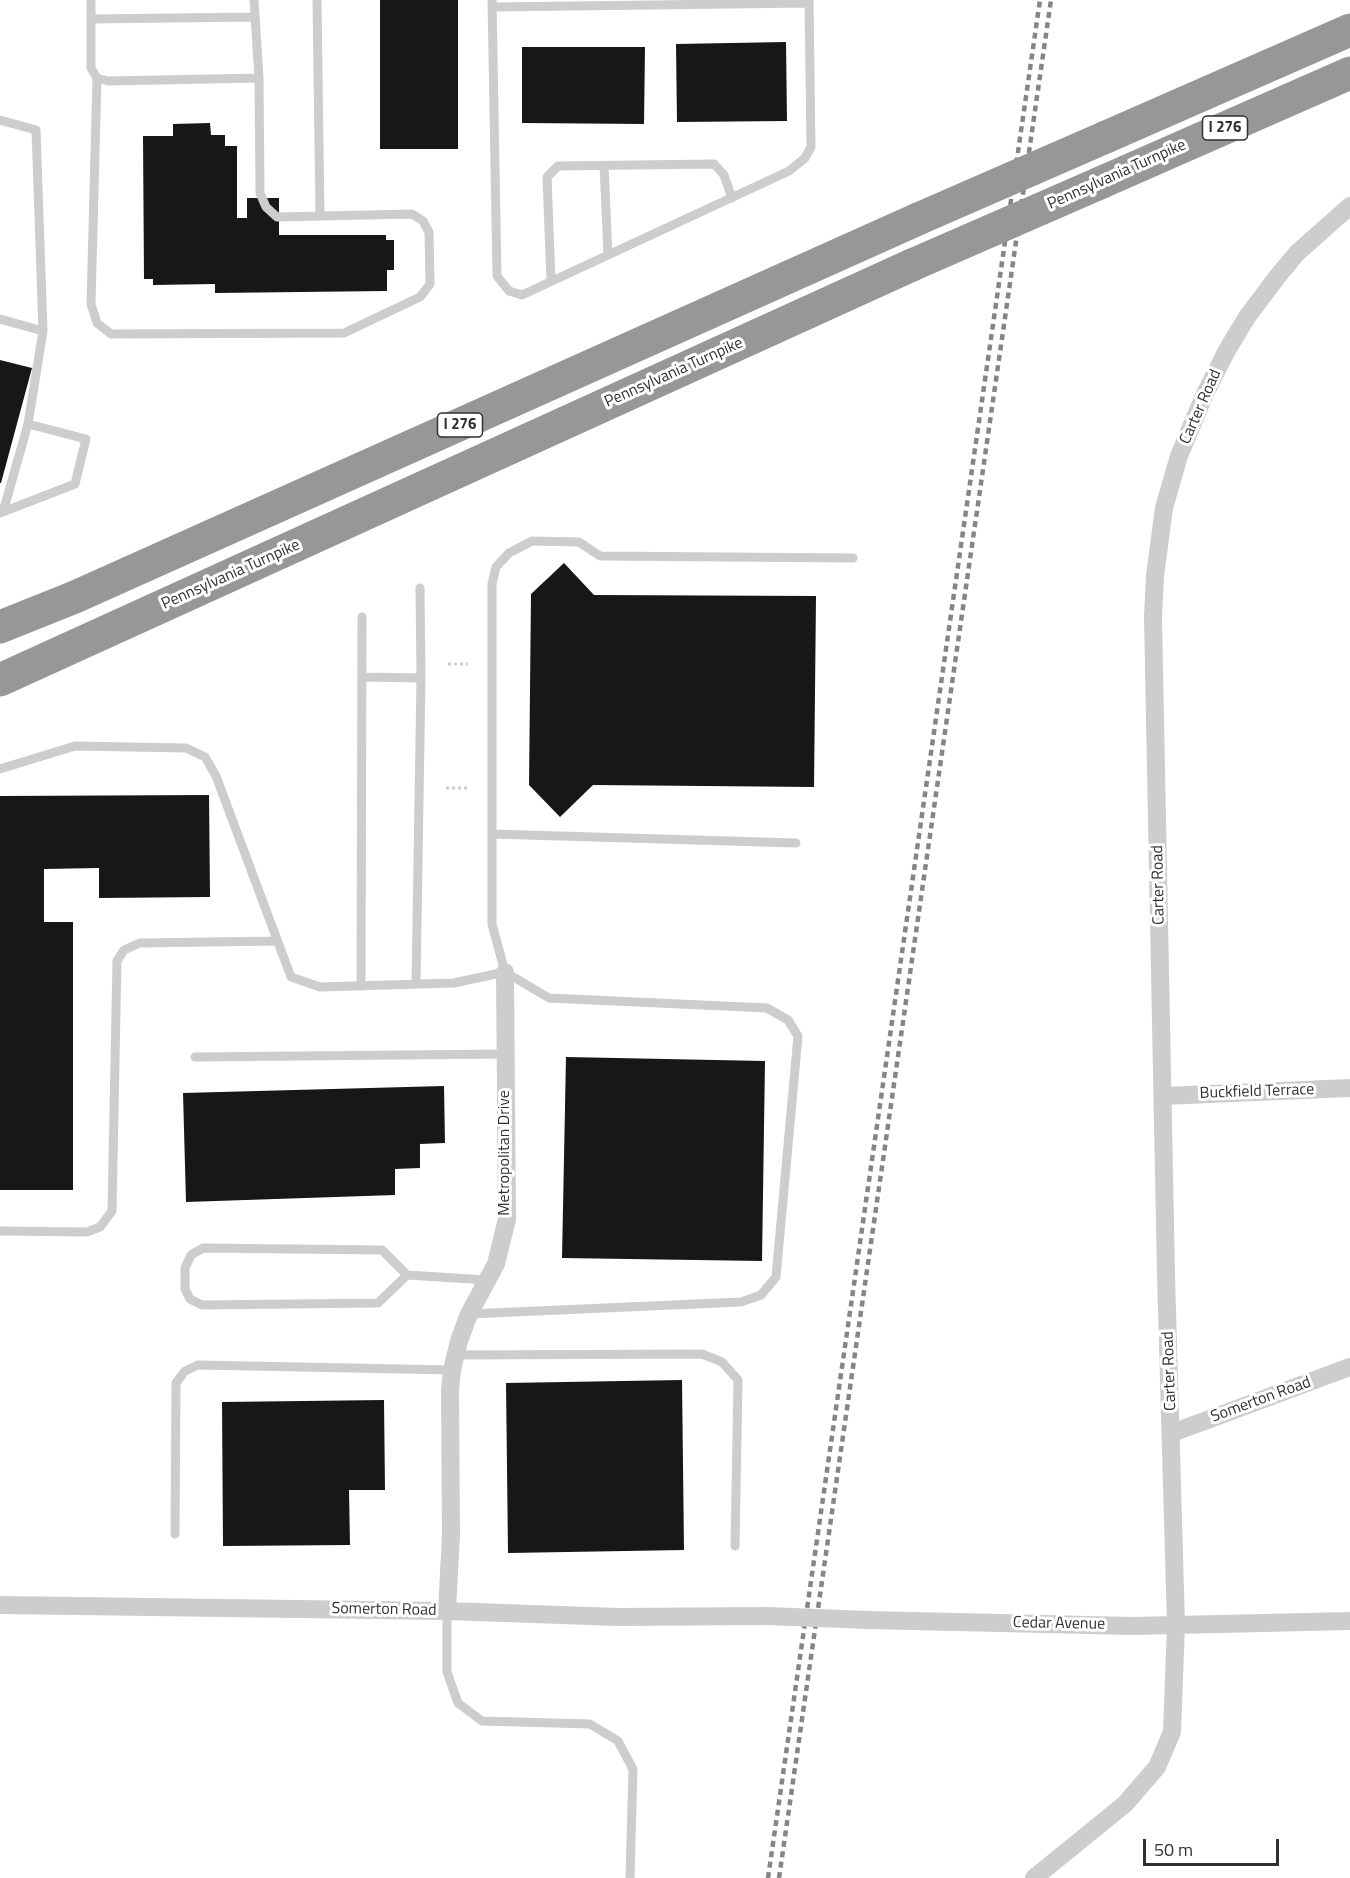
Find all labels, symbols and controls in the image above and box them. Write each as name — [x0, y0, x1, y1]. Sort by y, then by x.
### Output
road number: I 276 — [1202, 116, 1248, 140]
street label: Pennsylvania Turnpike — [1045, 136, 1189, 214]
street label: Pennsylvania Turnpike — [602, 334, 746, 412]
street label: Carter Road — [1176, 367, 1226, 447]
road number: I 276 — [438, 413, 482, 437]
street label: Pennsylvania Turnpike — [159, 536, 303, 614]
street label: Carter Road — [1149, 845, 1169, 925]
street label: Buckfield Terrace — [1199, 1080, 1315, 1104]
street label: Metropolitan Drive — [495, 1090, 515, 1216]
street label: Carter Road — [1159, 1331, 1181, 1411]
street label: Somerton Road — [1208, 1373, 1314, 1427]
street label: Somerton Road — [331, 1599, 437, 1621]
street label: Cedar Avenue — [1013, 1614, 1105, 1634]
scale bar — [1146, 1827, 1282, 1865]
text: 50 m — [1154, 1836, 1193, 1863]

